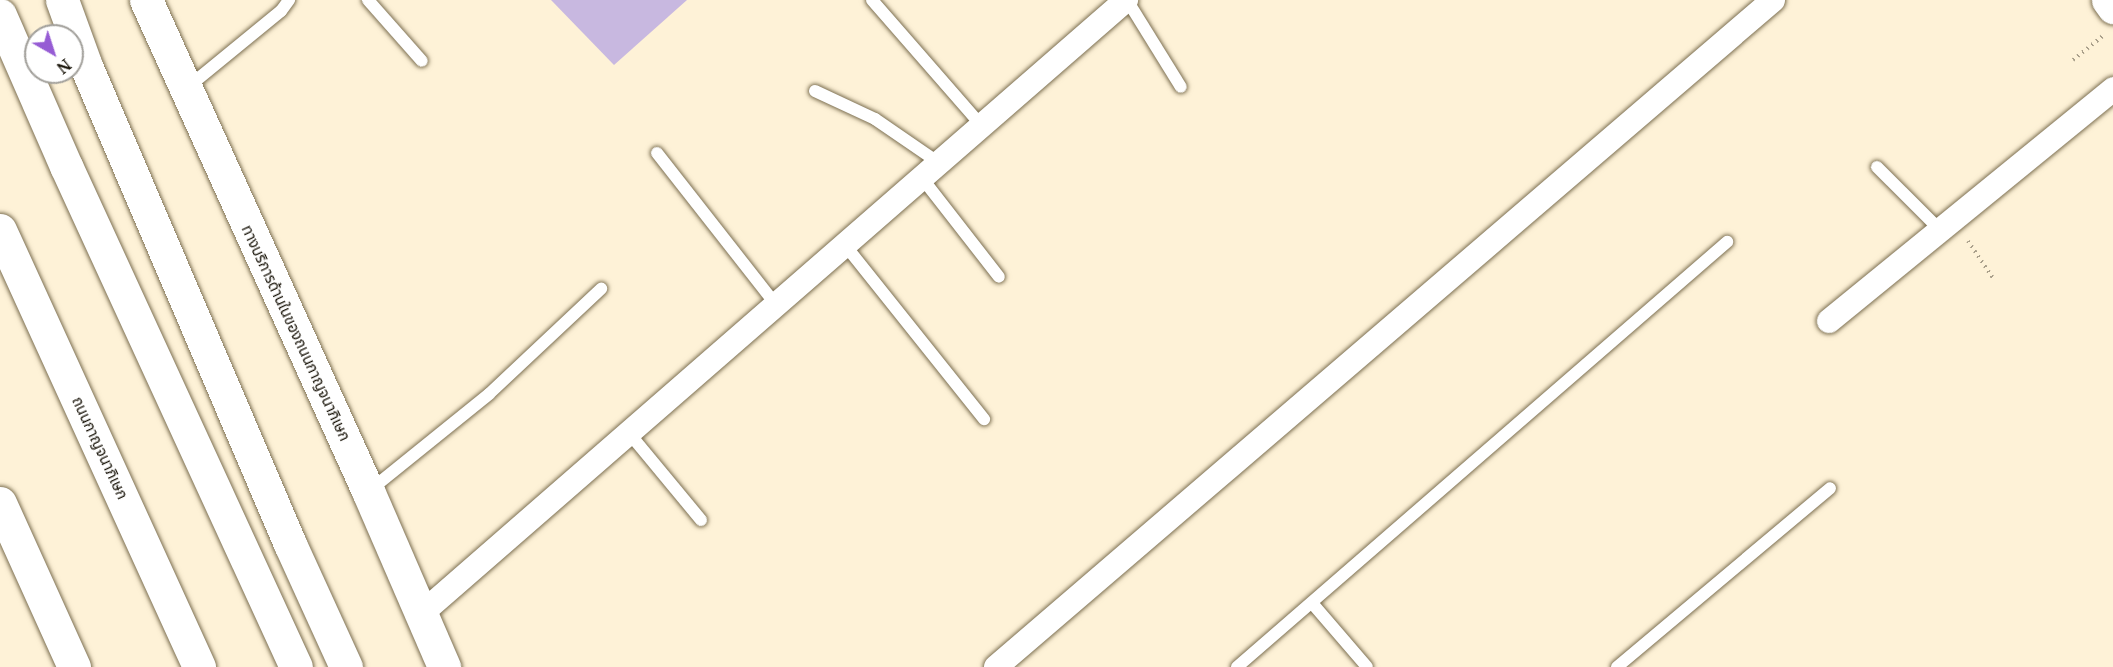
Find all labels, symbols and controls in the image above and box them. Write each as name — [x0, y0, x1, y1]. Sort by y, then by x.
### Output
north arrow — [24, 24, 84, 84]
text: N — [52, 54, 76, 79]
street label: ทางบริการด้านในของถนนกาญจนาภิเษก — [238, 222, 354, 444]
street label: ถนนกาญจนาภิเษก — [68, 394, 132, 502]

